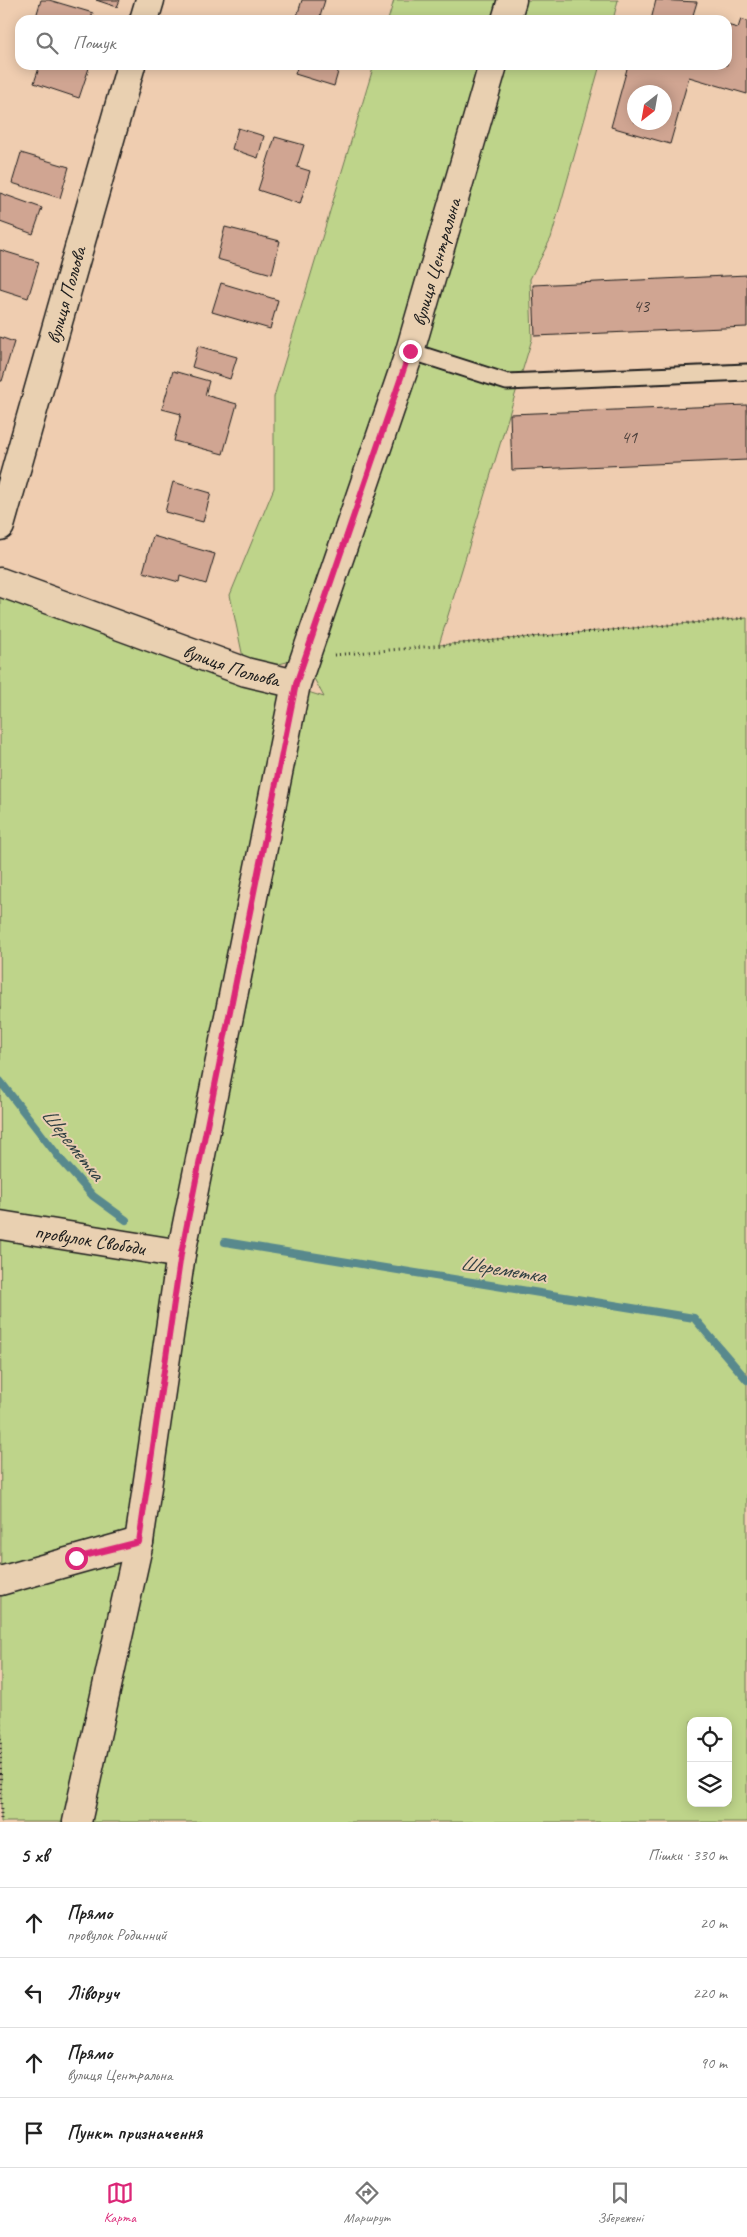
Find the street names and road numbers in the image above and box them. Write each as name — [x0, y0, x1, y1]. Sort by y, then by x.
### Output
street label: вулиця Центральна — [406, 194, 467, 329]
street label: вулиця Польова — [40, 242, 92, 347]
street label: вулиця Польова — [180, 638, 284, 693]
street label: провулок Свободи — [33, 1219, 148, 1261]

